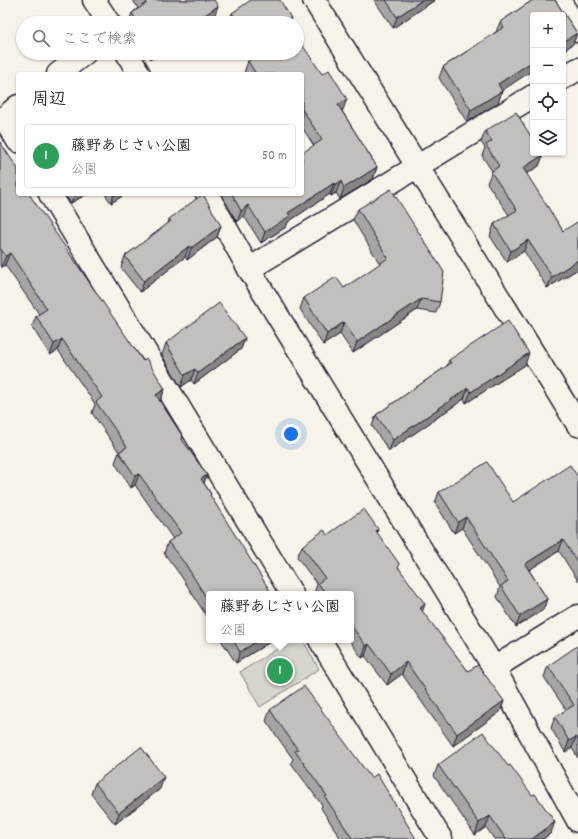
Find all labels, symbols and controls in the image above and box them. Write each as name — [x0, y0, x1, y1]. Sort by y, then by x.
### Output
map controls — [530, 12, 566, 156]
button: + — [530, 12, 566, 48]
search box — [16, 16, 304, 60]
icon: search — [30, 27, 52, 49]
text: ここで検索 — [62, 29, 137, 51]
button: − — [530, 48, 566, 84]
button: locate — [530, 84, 566, 120]
text: 周辺 — [32, 89, 66, 113]
button: layers — [530, 120, 566, 156]
text: 藤野あじさい公園 — [71, 136, 191, 158]
text: 1 — [45, 147, 47, 166]
text: 50 m — [262, 147, 287, 166]
text: 公園 — [71, 161, 97, 180]
your location — [281, 424, 301, 444]
popup — [206, 591, 354, 643]
text: 藤野あじさい公園 — [220, 597, 340, 619]
text: 公園 — [220, 622, 246, 641]
pin: 1 — [267, 656, 293, 686]

